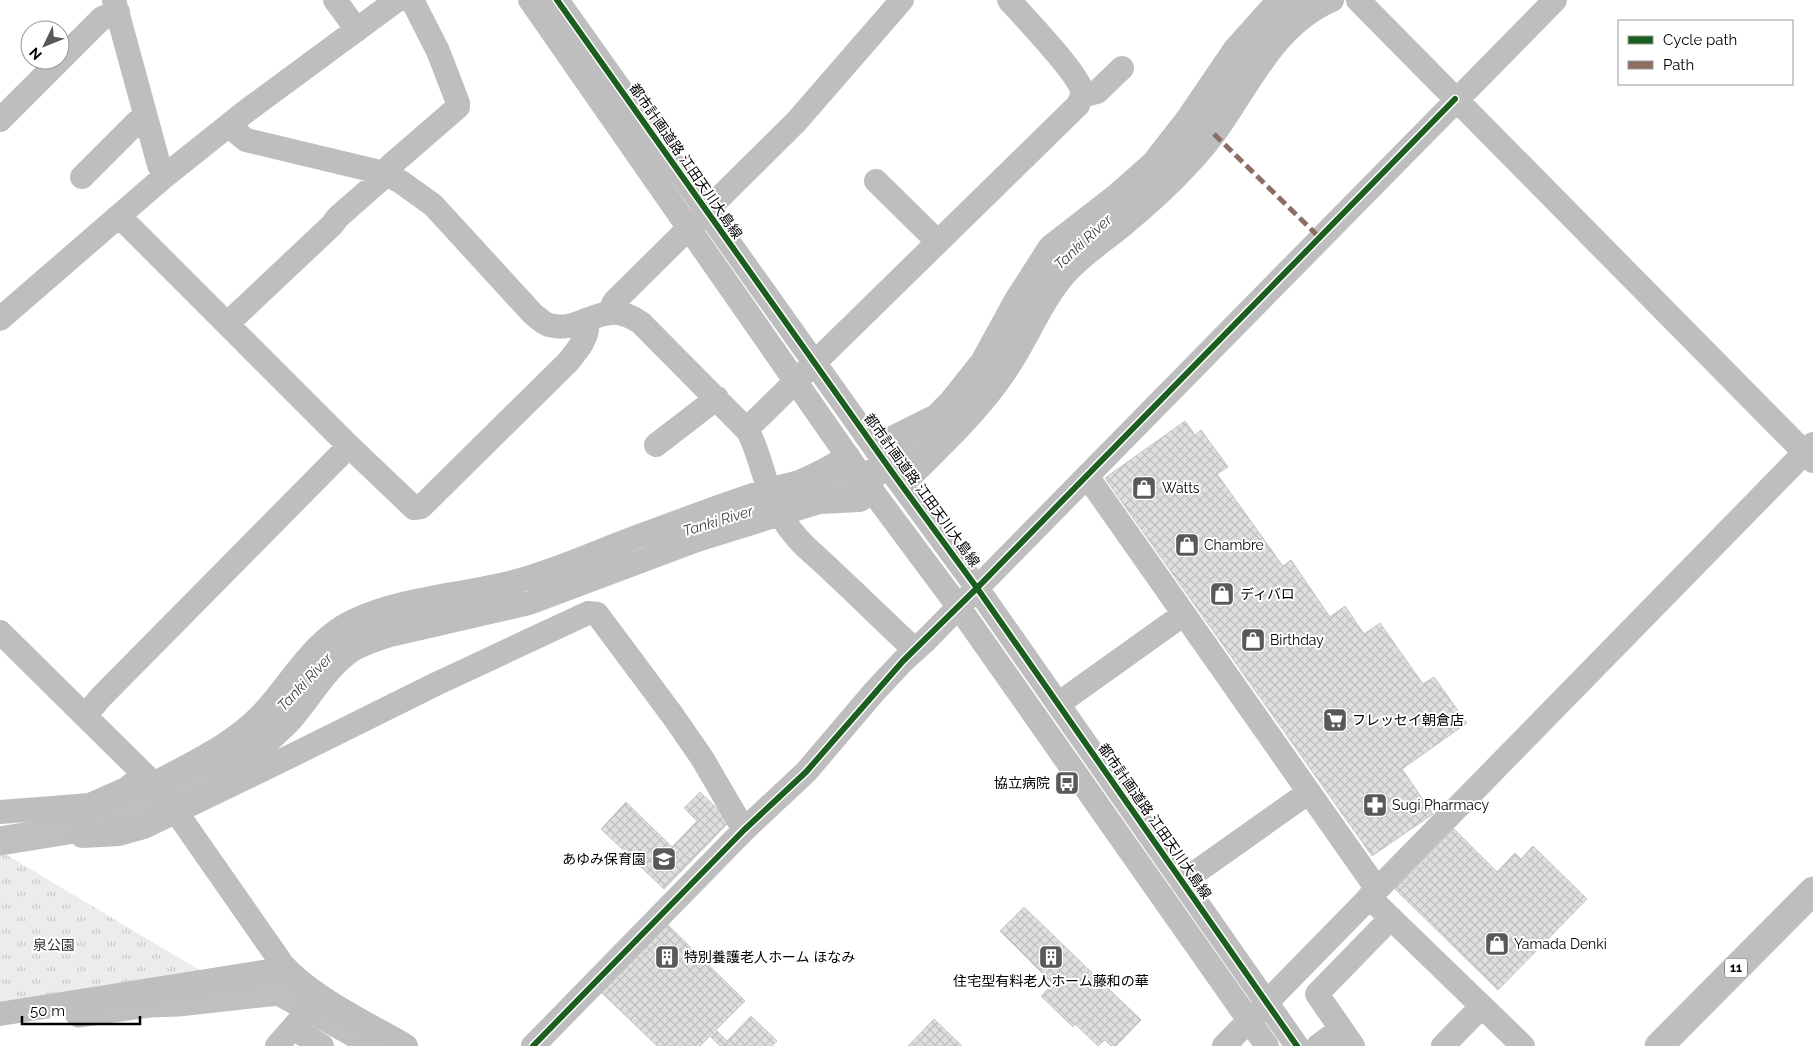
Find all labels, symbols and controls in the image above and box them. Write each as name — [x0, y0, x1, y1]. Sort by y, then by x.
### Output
north arrow — [20, 20, 70, 70]
legend — [1618, 20, 1793, 85]
text: Cycle path — [1663, 31, 1737, 49]
text: N — [26, 45, 45, 63]
text: Path — [1663, 56, 1694, 74]
street label: 都市計画道路 江田天川大島線 — [626, 80, 746, 242]
water label: Tanki River — [1050, 210, 1116, 273]
street label: 都市計画道路 江田天川大島線 — [861, 410, 983, 570]
shop icon: Watts — [1131, 475, 1157, 501]
place label: Watts — [1162, 480, 1200, 496]
water label: Tanki River — [681, 502, 756, 540]
shop icon: Chambre — [1174, 532, 1200, 558]
place label: Chambre — [1204, 537, 1264, 553]
shop icon: ディバロ — [1209, 581, 1235, 607]
place label: ディバロ — [1240, 586, 1295, 602]
shop icon: Birthday — [1240, 627, 1266, 653]
place label: Birthday — [1270, 632, 1324, 648]
water label: Tanki River — [274, 649, 337, 715]
supermarket icon: フレッセイ朝倉店 — [1322, 707, 1348, 733]
place label: フレッセイ朝倉店 — [1352, 712, 1464, 728]
street label: 都市計画道路 江田天川大島線 — [1095, 740, 1215, 902]
bus stop icon: 協立病院 — [1054, 770, 1080, 796]
place label: 協立病院 — [994, 775, 1050, 791]
pharmacy icon: Sugi Pharmacy — [1362, 792, 1388, 818]
place label: Sugi Pharmacy — [1392, 797, 1490, 813]
school or university icon: あゆみ保育園 — [651, 846, 677, 872]
place label: あゆみ保育園 — [562, 851, 646, 867]
shop icon: Yamada Denki — [1484, 931, 1510, 957]
place label: Yamada Denki — [1514, 936, 1607, 952]
park label: 泉公園 — [33, 937, 75, 953]
building icon: 特別養護老人ホーム ほなみ — [654, 944, 680, 970]
building icon: 住宅型有料老人ホーム藤和の華 — [1038, 944, 1064, 970]
place label: 特別養護老人ホーム ほなみ — [684, 949, 855, 965]
road number: 11 — [1725, 958, 1747, 978]
place label: 住宅型有料老人ホーム藤和の華 — [953, 973, 1149, 989]
scale bar — [22, 994, 140, 1026]
text: 50 m — [30, 1002, 65, 1020]

